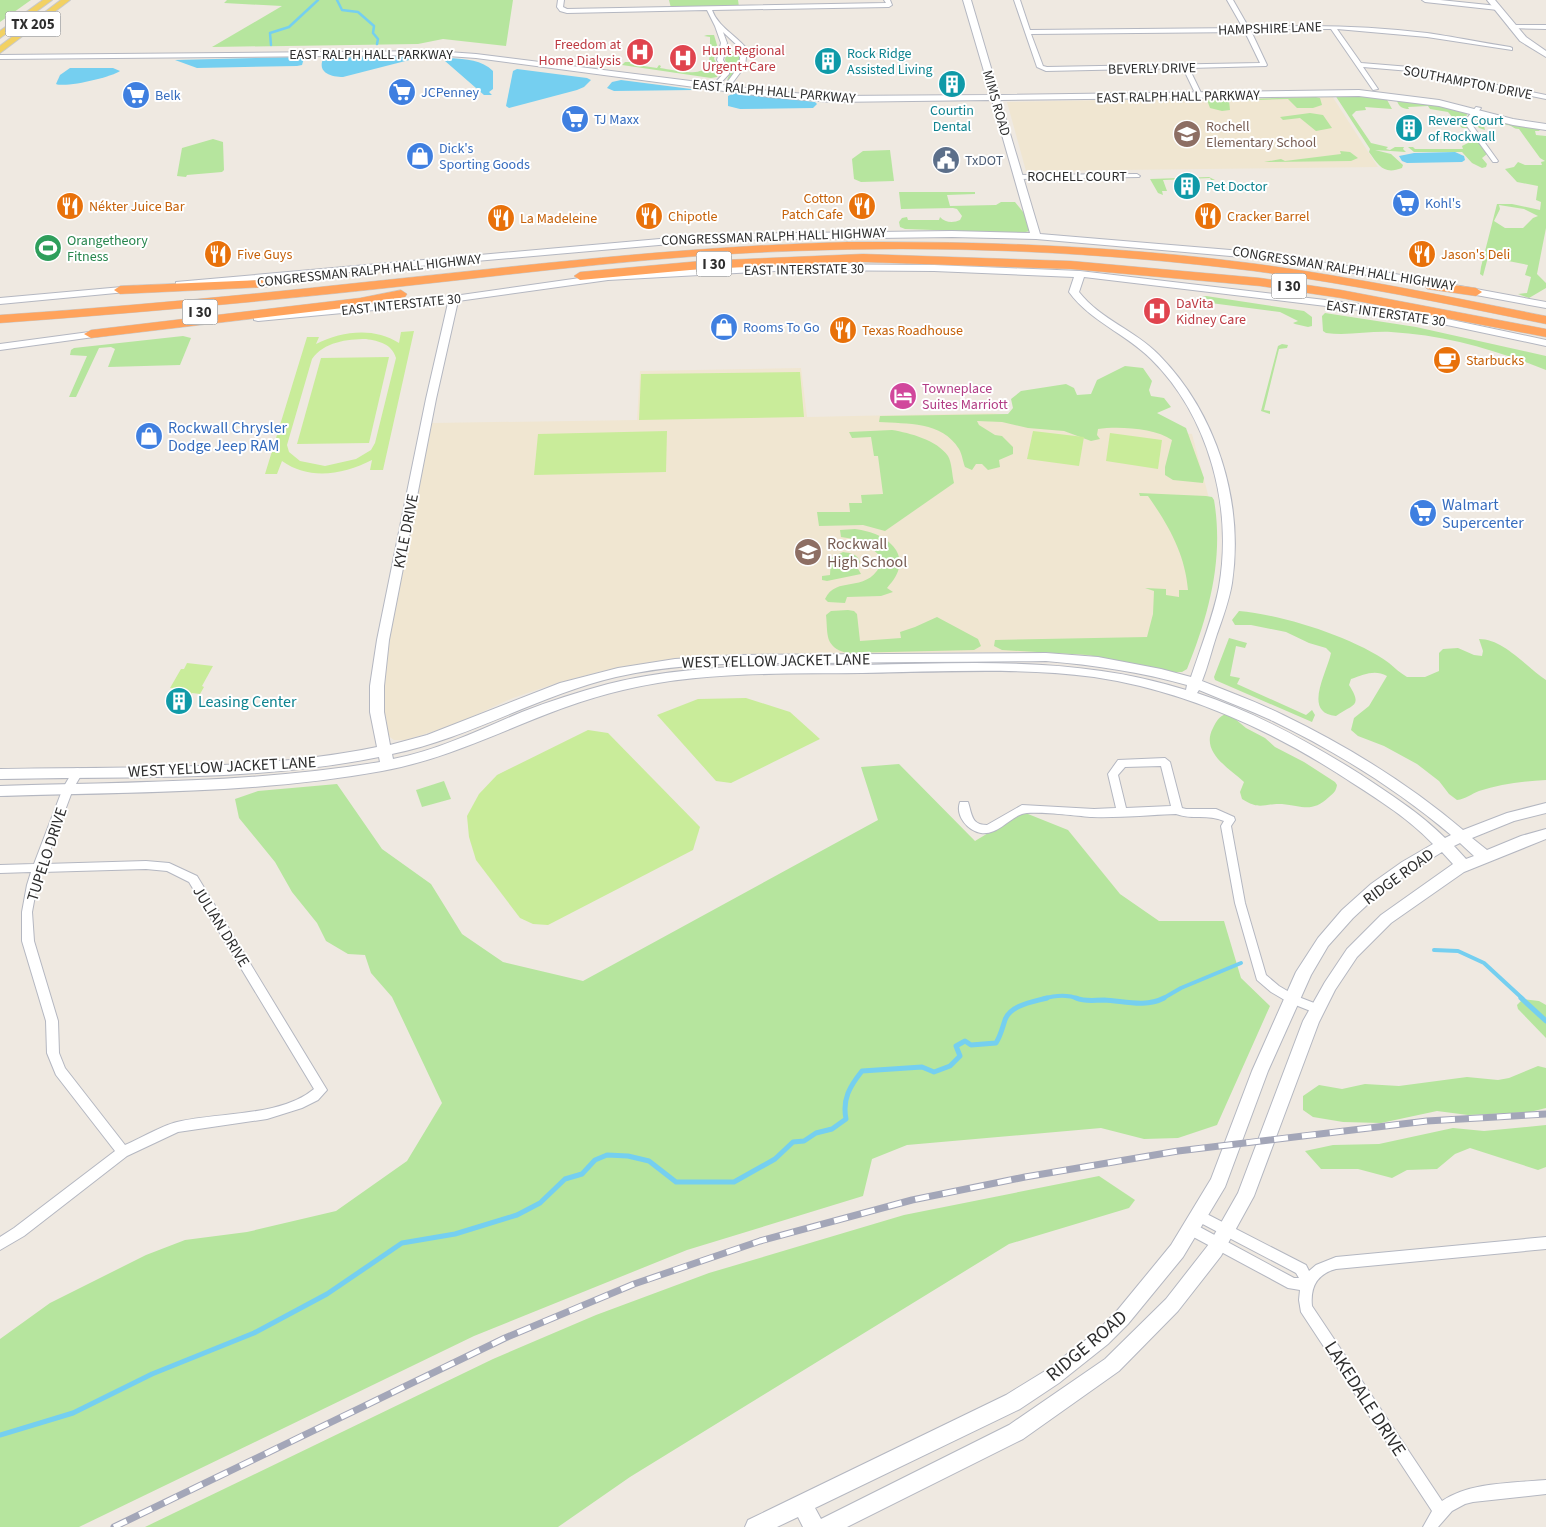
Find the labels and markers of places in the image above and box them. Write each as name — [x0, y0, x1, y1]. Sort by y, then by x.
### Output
place label: Freedom at Home Dialysis — [539, 35, 621, 71]
hospital icon: Freedom at Home Dialysis — [625, 37, 655, 67]
place label: Hunt Regional Urgent+Care — [702, 41, 785, 77]
hospital icon: Hunt Regional Urgent+Care — [668, 43, 698, 73]
place label: Rock Ridge Assisted Living — [847, 44, 933, 80]
building icon: Rock Ridge Assisted Living — [813, 46, 843, 76]
building icon: Courtin Dental — [937, 69, 967, 99]
supermarket icon: JCPenney — [387, 77, 417, 107]
supermarket icon: Belk — [121, 80, 151, 110]
place label: JCPenney — [421, 83, 480, 103]
place label: Belk — [155, 86, 181, 106]
place label: Courtin Dental — [930, 101, 974, 137]
supermarket icon: TJ Maxx — [560, 104, 590, 134]
place label: TJ Maxx — [594, 110, 640, 130]
place label: Revere Court of Rockwall — [1428, 111, 1504, 147]
building icon: Revere Court of Rockwall — [1394, 113, 1424, 143]
place label: Rochell Elementary School — [1206, 117, 1317, 153]
school or university icon: Rochell Elementary School — [1172, 119, 1202, 149]
place label: Dick's Sporting Goods — [439, 139, 530, 175]
shop icon: Dick's Sporting Goods — [405, 141, 435, 171]
public building icon: TxDOT — [931, 145, 961, 175]
place label: TxDOT — [965, 151, 1004, 171]
building icon: Pet Doctor — [1172, 171, 1202, 201]
place label: Pet Doctor — [1206, 177, 1267, 197]
supermarket icon: Kohl's — [1391, 188, 1421, 218]
place label: Cotton Patch Cafe — [782, 189, 843, 225]
restaurant icon: Nékter Juice Bar — [55, 191, 85, 221]
restaurant icon: Cotton Patch Cafe — [847, 191, 877, 221]
place label: Kohl's — [1425, 194, 1461, 214]
place label: Nékter Juice Bar — [89, 197, 185, 217]
restaurant icon: Chipotle — [634, 201, 664, 231]
restaurant icon: Cracker Barrel — [1193, 201, 1223, 231]
restaurant icon: La Madeleine — [486, 203, 516, 233]
place label: Chipotle — [668, 207, 717, 227]
place label: Cracker Barrel — [1227, 207, 1310, 227]
place label: La Madeleine — [520, 209, 597, 229]
place label: Orangetheory Fitness — [67, 231, 148, 267]
sports icon: Orangetheory Fitness — [33, 233, 63, 263]
restaurant icon: Five Guys — [203, 239, 233, 269]
restaurant icon: Jason's Deli — [1407, 239, 1437, 269]
place label: Five Guys — [237, 245, 292, 265]
place label: Jason's Deli — [1441, 245, 1510, 265]
place label: DaVita Kidney Care — [1176, 294, 1246, 330]
hospital icon: DaVita Kidney Care — [1142, 296, 1172, 326]
shop icon: Rooms To Go — [709, 312, 739, 342]
restaurant icon: Texas Roadhouse — [828, 315, 858, 345]
place label: Rooms To Go — [743, 318, 819, 338]
place label: Texas Roadhouse — [862, 321, 963, 341]
cafe icon: Starbucks — [1432, 345, 1462, 375]
place label: Starbucks — [1466, 351, 1524, 371]
place label: Towneplace Suites Marriott — [922, 379, 1008, 415]
hotel icon: Towneplace Suites Marriott — [888, 381, 918, 411]
place label: Rockwall Chrysler Dodge Jeep RAM — [168, 417, 288, 457]
shop icon: Rockwall Chrysler Dodge Jeep RAM — [134, 421, 164, 451]
place label: Walmart Supercenter — [1442, 494, 1524, 534]
supermarket icon: Walmart Supercenter — [1408, 498, 1438, 528]
place label: Rockwall High School — [827, 533, 907, 573]
school or university icon: Rockwall High School — [793, 537, 823, 567]
building icon: Leasing Center — [164, 686, 194, 716]
place label: Leasing Center — [198, 691, 297, 713]

